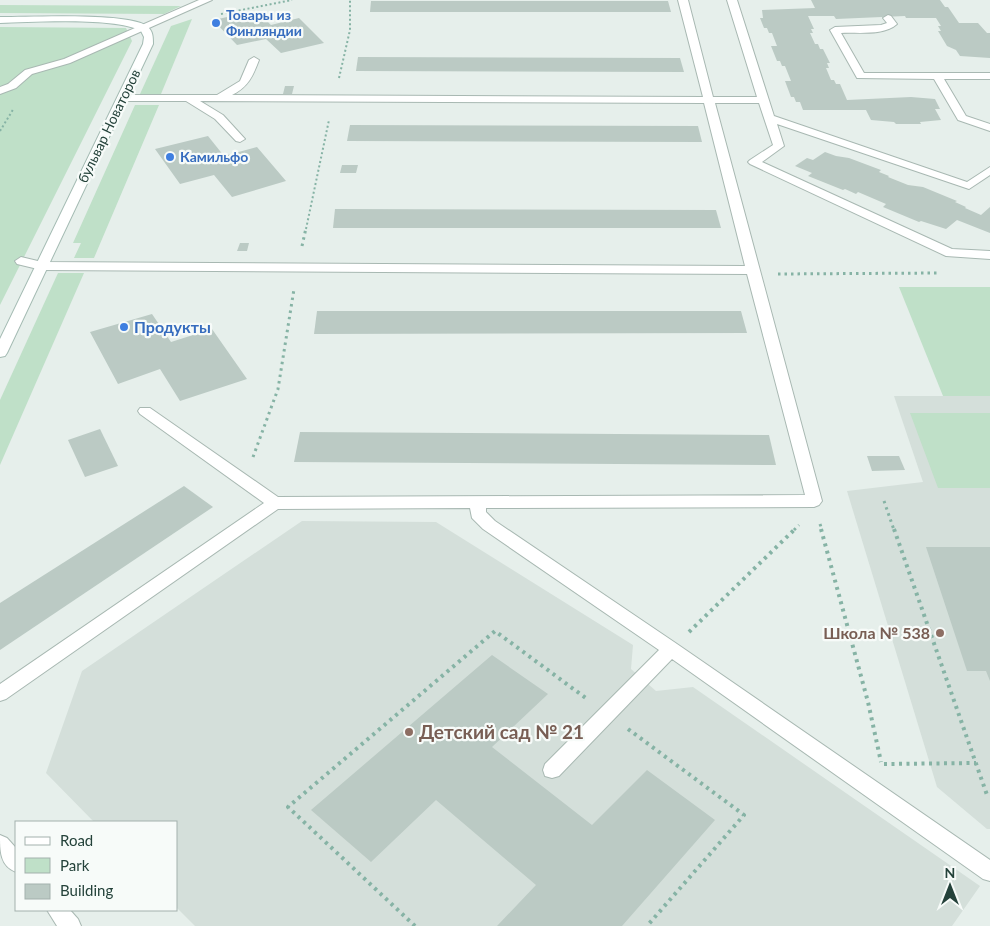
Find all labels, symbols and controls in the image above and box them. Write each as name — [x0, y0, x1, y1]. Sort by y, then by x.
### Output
place label: Товары из Финляндии — [226, 6, 302, 39]
marker: Товары из Финляндии — [210, 17, 222, 29]
street label: бульвар Новаторов — [74, 66, 143, 185]
place label: Камильфо — [180, 148, 248, 165]
marker: Камильфо — [164, 151, 176, 163]
place label: Продукты — [134, 317, 211, 336]
marker: Продукты — [118, 321, 130, 333]
place label: Школа № 538 — [823, 623, 930, 642]
marker: Школа № 538 — [934, 627, 946, 639]
place label: Детский сад № 21 — [419, 720, 584, 743]
marker: Детский сад № 21 — [403, 726, 415, 738]
legend — [15, 821, 178, 911]
text: Road — [60, 831, 93, 849]
text: Park — [60, 856, 90, 874]
north arrow — [925, 861, 975, 911]
text: N — [945, 864, 955, 881]
text: Building — [60, 881, 113, 899]

